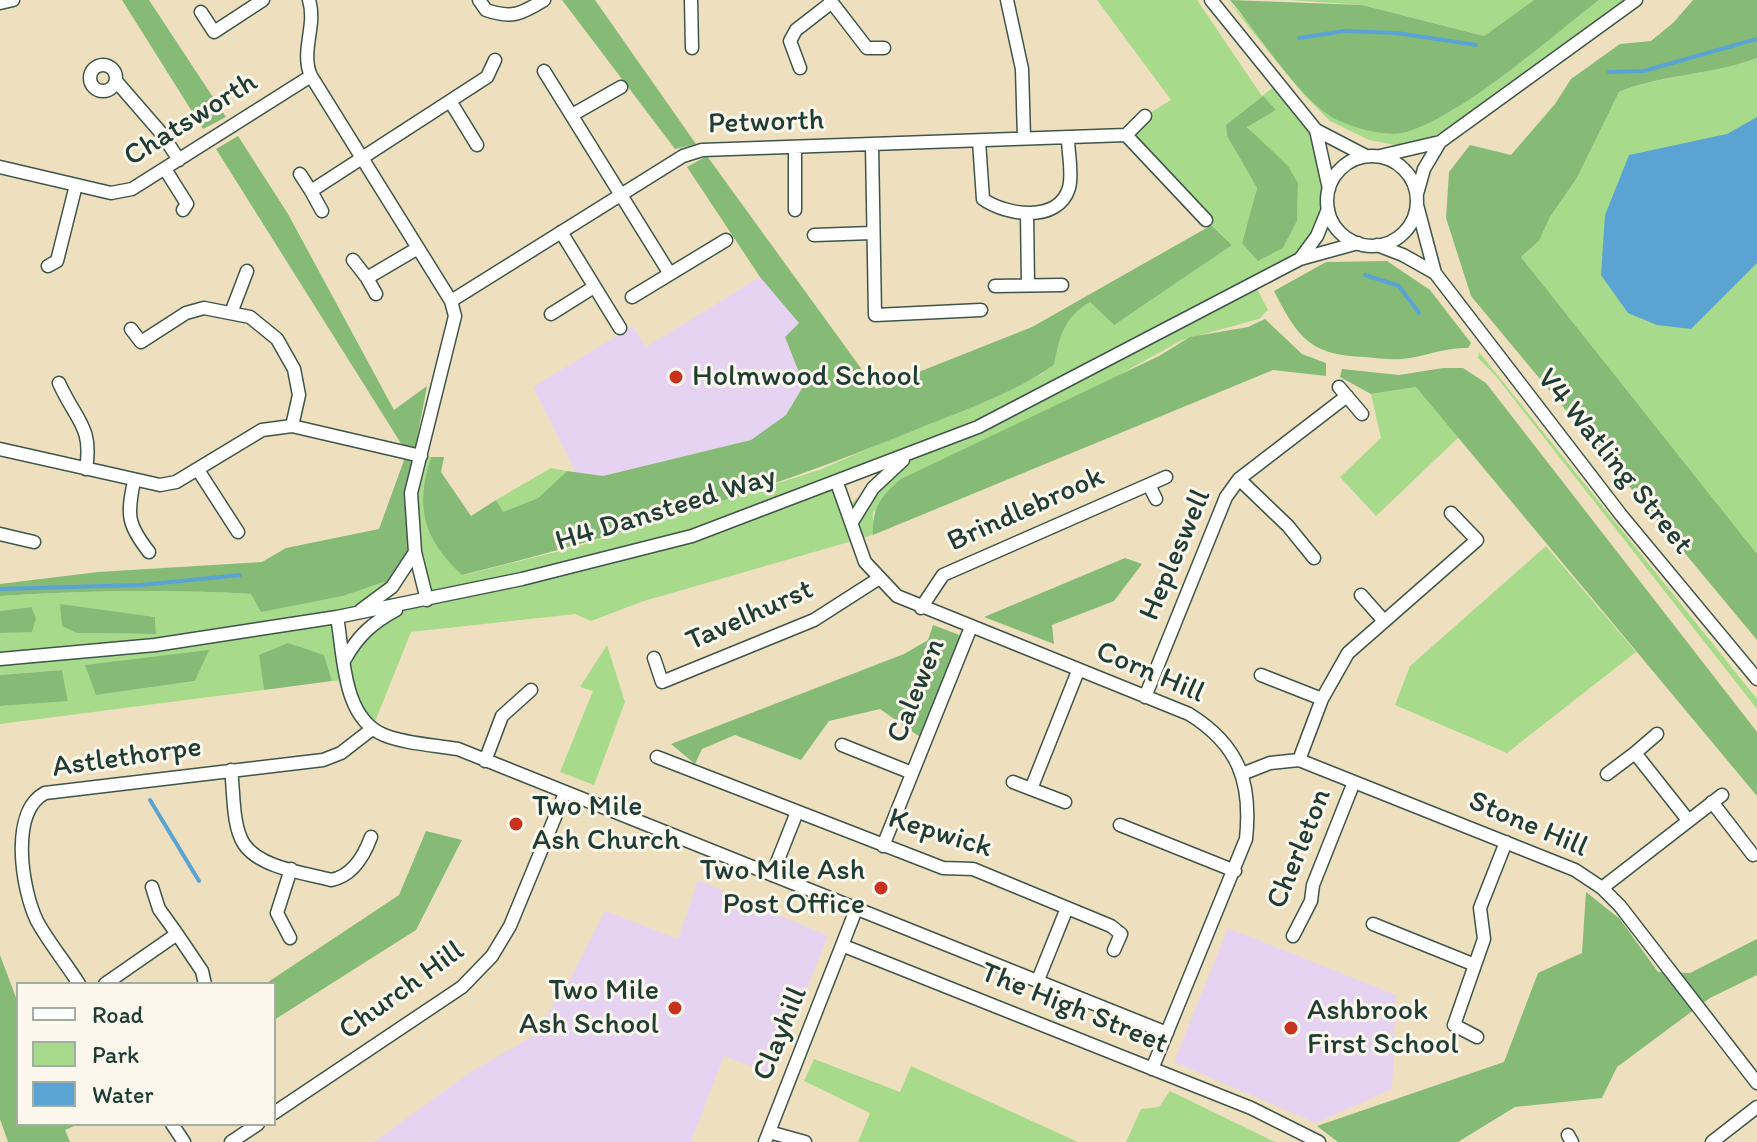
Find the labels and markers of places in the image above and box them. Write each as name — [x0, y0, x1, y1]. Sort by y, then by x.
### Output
place label: Holmwood School — [692, 359, 920, 395]
marker: Holmwood School — [667, 368, 685, 386]
place label: Two Mile Ash Church — [532, 789, 680, 860]
marker: Two Mile Ash Church — [507, 815, 525, 833]
place label: Two Mile Ash Post Office — [700, 853, 865, 924]
marker: Two Mile Ash Post Office — [872, 879, 890, 897]
place label: Two Mile Ash School — [519, 973, 659, 1044]
place label: Ashbrook First School — [1307, 993, 1459, 1064]
marker: Two Mile Ash School — [666, 999, 684, 1017]
marker: Ashbrook First School — [1282, 1019, 1300, 1037]

